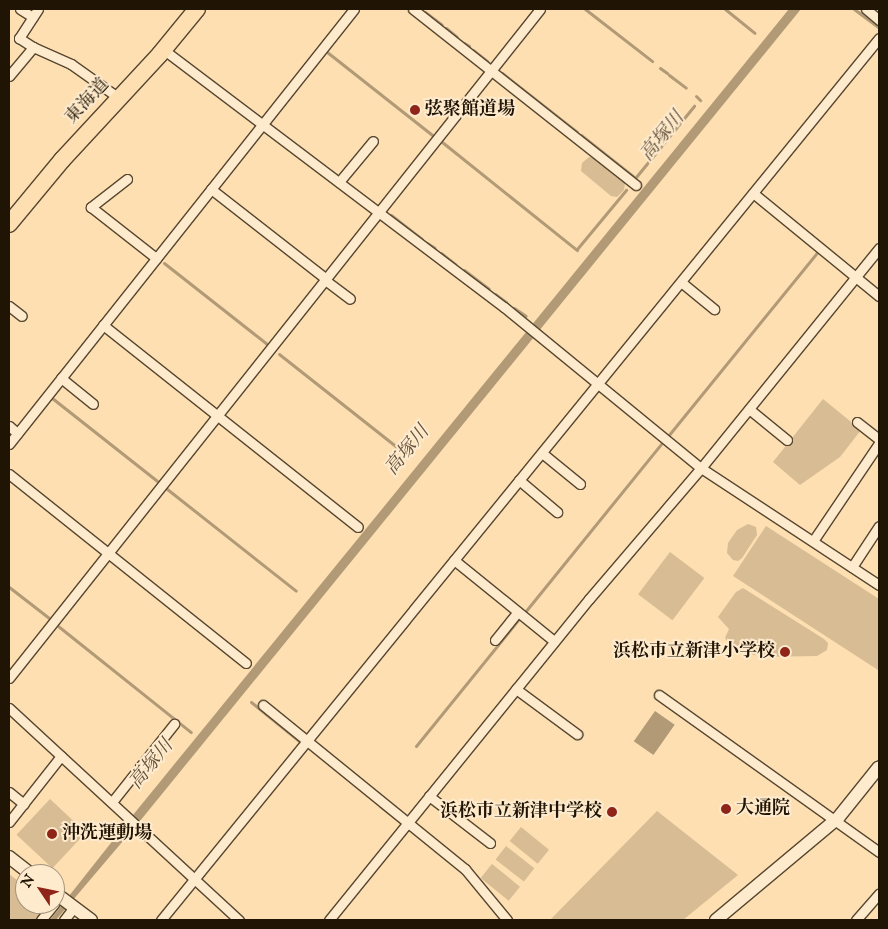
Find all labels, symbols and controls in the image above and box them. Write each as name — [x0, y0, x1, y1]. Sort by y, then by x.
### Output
street label: 東海道 — [62, 75, 114, 129]
place label: 弦聚館道場 — [425, 99, 515, 121]
marker: 弦聚館道場 — [409, 104, 421, 116]
water label: 高塚川 — [636, 108, 690, 166]
water label: 高塚川 — [381, 422, 435, 480]
place label: 浜松市立新津小学校 — [613, 641, 775, 663]
marker: 浜松市立新津小学校 — [779, 646, 791, 658]
water label: 高塚川 — [125, 736, 179, 794]
place label: 大通院 — [736, 798, 790, 820]
place label: 浜松市立新津中学校 — [440, 801, 602, 823]
marker: 大通院 — [720, 803, 732, 815]
marker: 浜松市立新津中学校 — [606, 806, 618, 818]
place label: 沖洗運動場 — [62, 823, 152, 845]
marker: 沖洗運動場 — [46, 828, 58, 840]
north arrow — [15, 864, 65, 914]
text: N — [18, 871, 39, 891]

